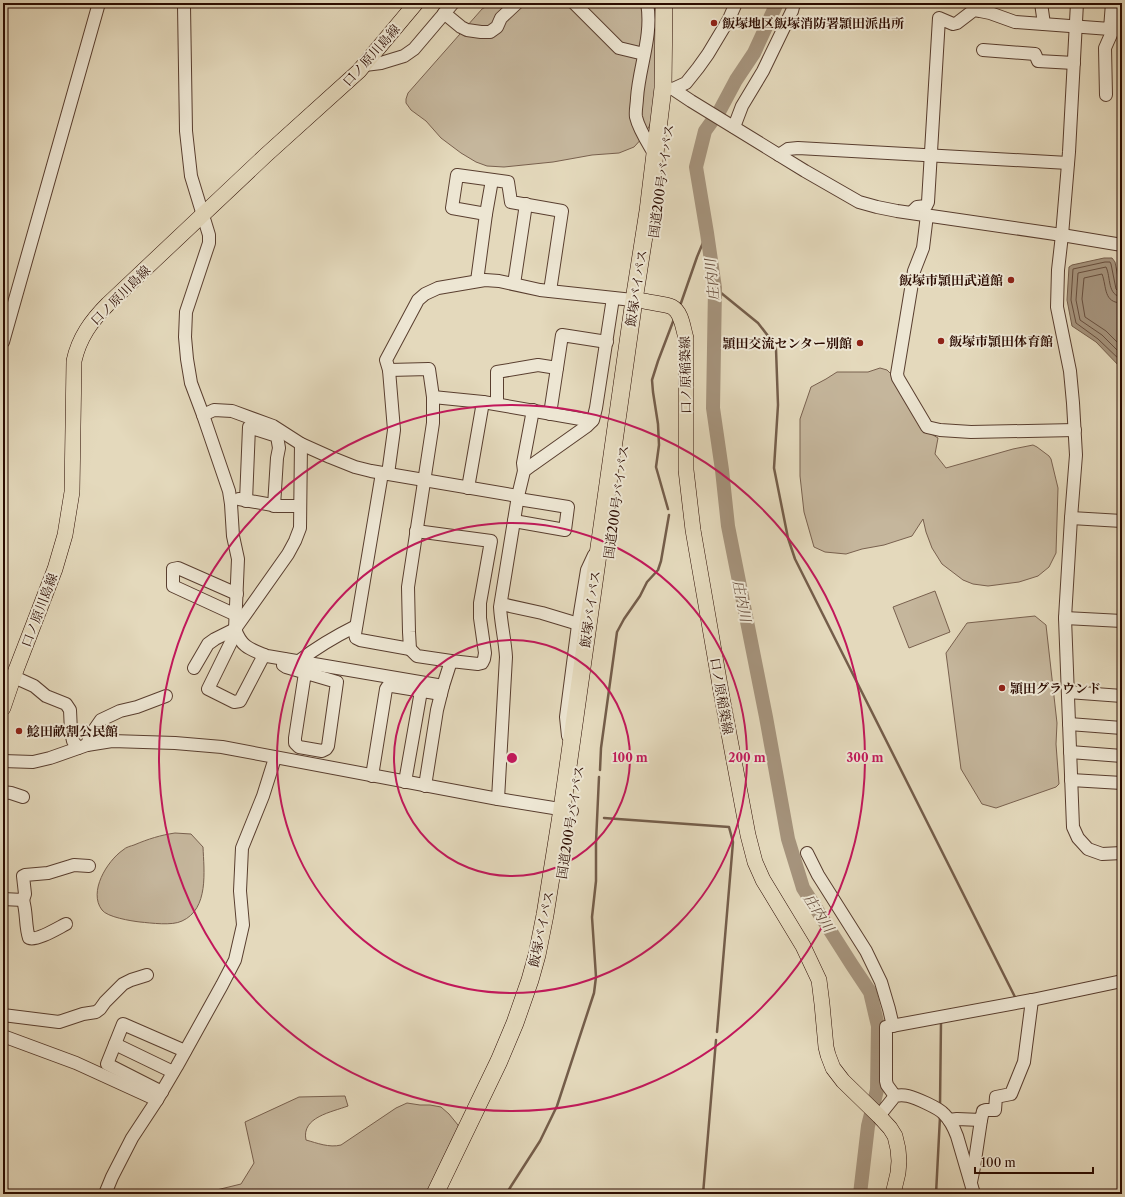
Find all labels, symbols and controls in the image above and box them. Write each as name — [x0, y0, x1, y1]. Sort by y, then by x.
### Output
place label: 飯塚地区飯塚消防署頴田派出所 — [722, 15, 904, 31]
marker: 飯塚地区飯塚消防署頴田派出所 — [709, 18, 719, 28]
street label: 口ノ原川島線 — [339, 21, 403, 89]
street label: 国道200号バイパス — [645, 123, 677, 239]
street label: 飯塚バイパス — [622, 248, 650, 328]
water label: 庄内川 — [701, 256, 723, 302]
street label: 口ノ原川島線 — [87, 262, 153, 328]
place label: 飯塚市頴田武道館 — [899, 272, 1003, 288]
marker: 飯塚市頴田武道館 — [1006, 275, 1016, 285]
place label: 飯塚市頴田体育館 — [949, 333, 1053, 349]
place label: 頴田交流センター別館 — [723, 335, 852, 351]
street label: 口ノ原稲築線 — [676, 336, 694, 414]
marker: 飯塚市頴田体育館 — [936, 336, 946, 346]
marker: 頴田交流センター別館 — [855, 338, 865, 348]
street label: 国道200号バイパス — [600, 444, 632, 560]
street label: 飯塚バイパス — [577, 569, 603, 649]
street label: 口ノ原川島線 — [18, 571, 60, 649]
water label: 庄内川 — [729, 579, 755, 625]
street label: 口ノ原稲築線 — [707, 656, 737, 736]
place label: 頴田グラウンド — [1010, 680, 1101, 696]
marker: 頴田グラウンド — [997, 683, 1007, 693]
place label: 鯰田畝割公民館 — [27, 723, 118, 739]
marker: 鯰田畝割公民館 — [14, 726, 24, 736]
text: 100 m — [612, 750, 648, 765]
text: 200 m — [728, 750, 766, 765]
text: 300 m — [846, 750, 884, 765]
centre of rings — [505, 751, 519, 765]
street label: 国道200号バイパス — [553, 764, 587, 880]
street label: 飯塚バイパス — [525, 889, 557, 969]
water label: 庄内川 — [800, 890, 839, 937]
scale bar — [975, 1149, 1093, 1175]
text: 100 m — [981, 1155, 1016, 1170]

